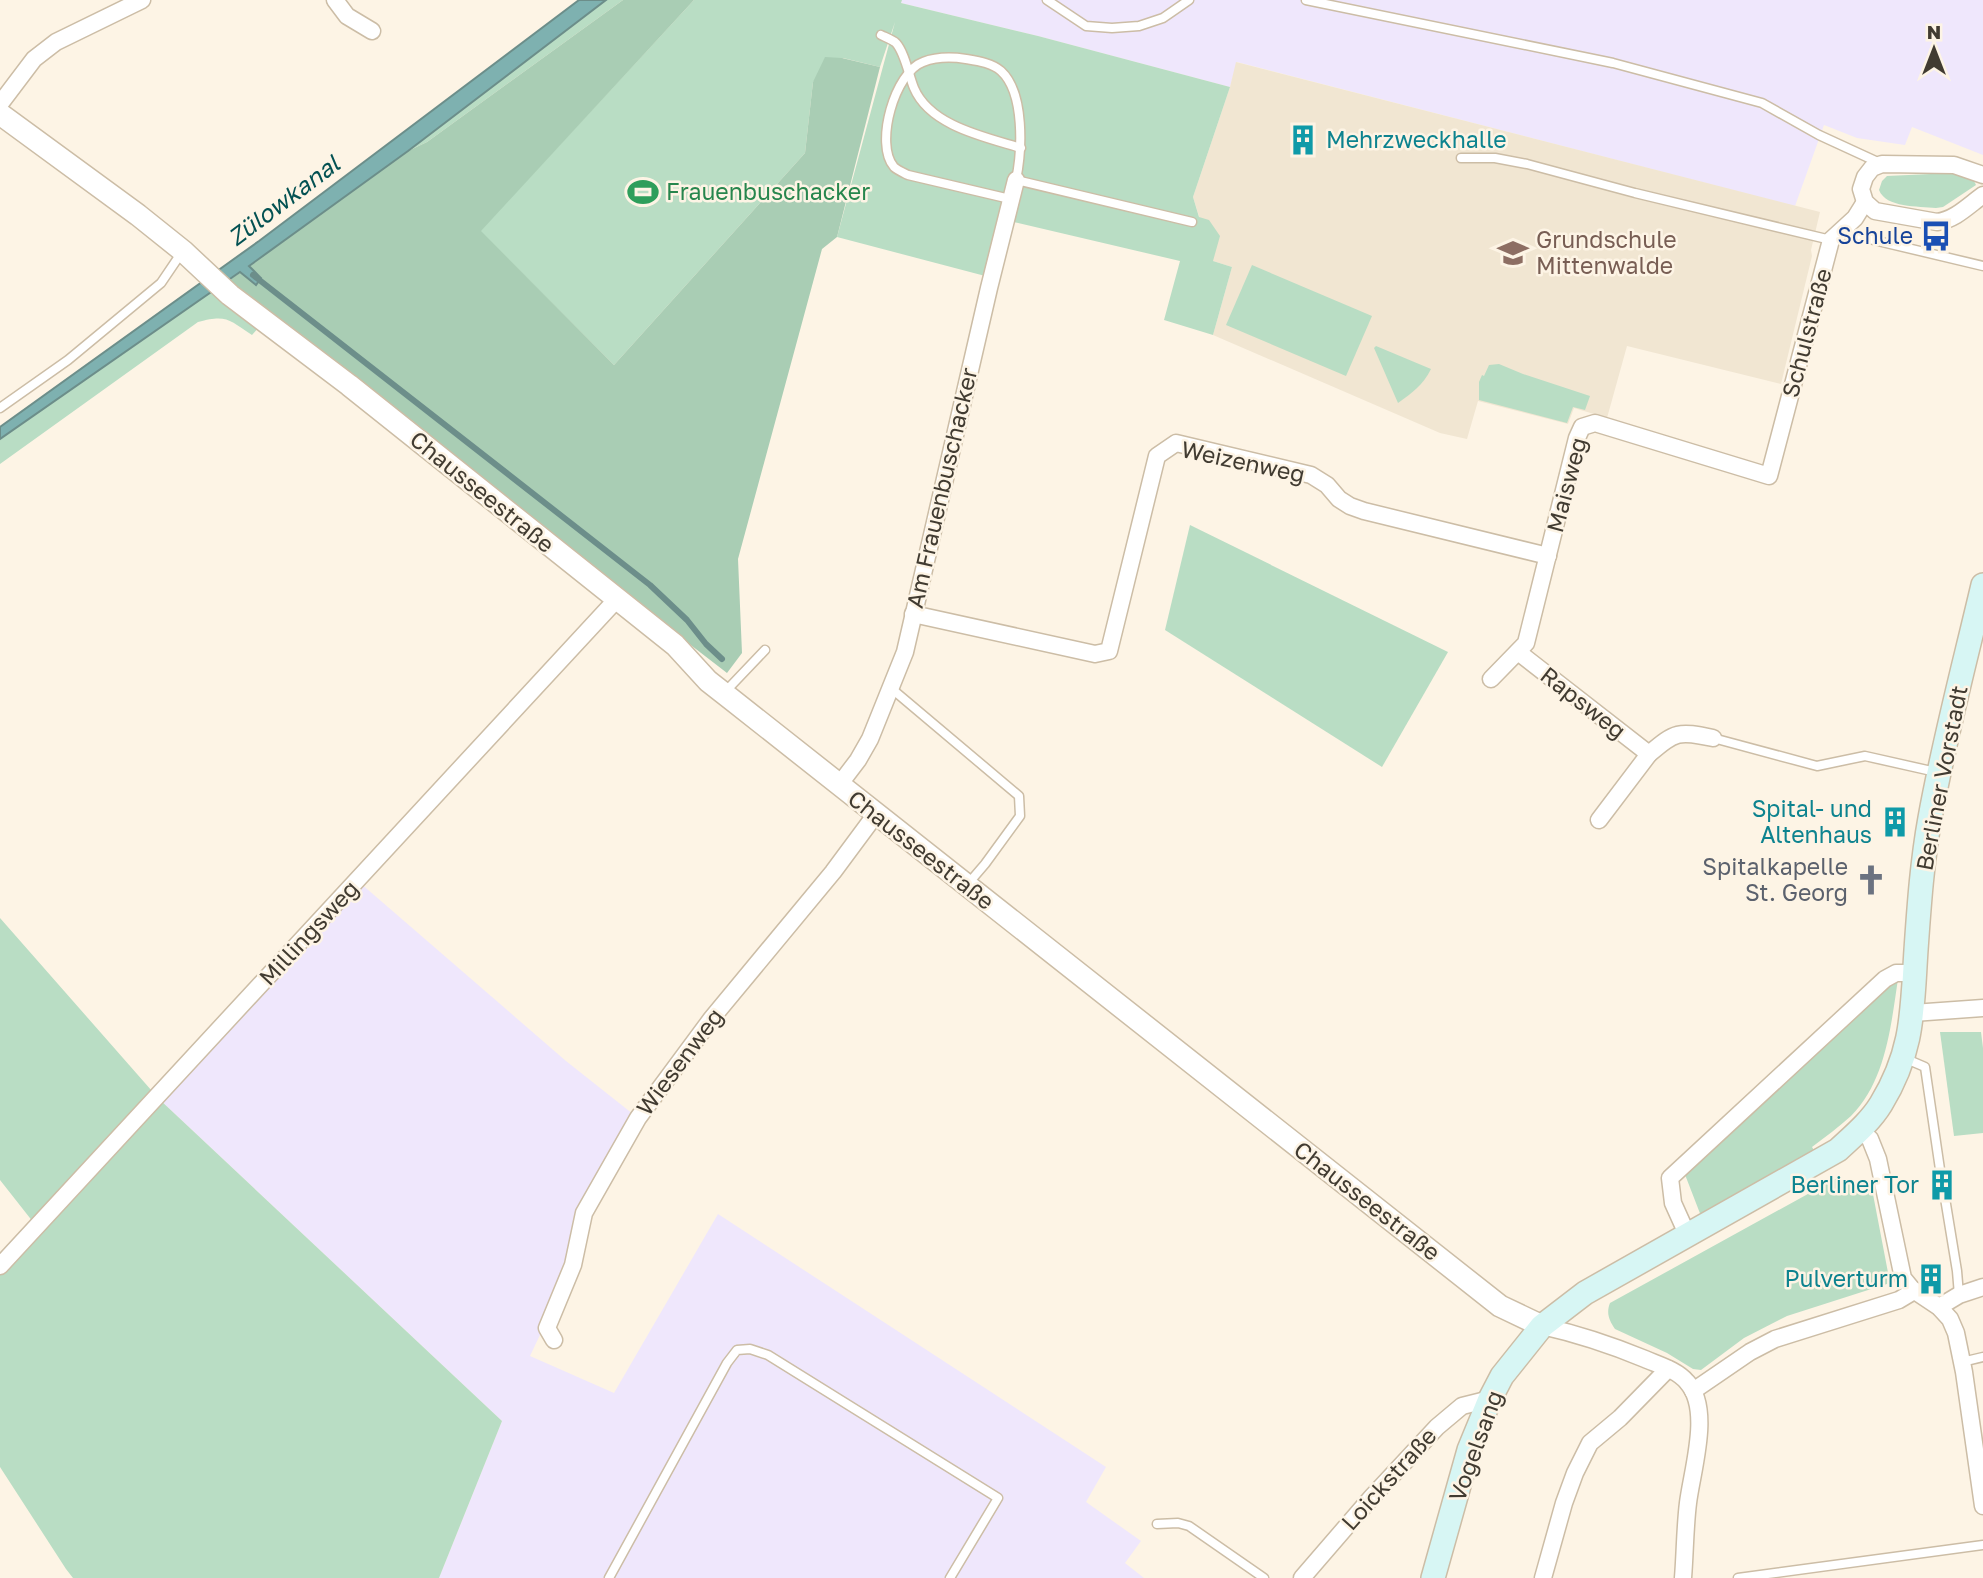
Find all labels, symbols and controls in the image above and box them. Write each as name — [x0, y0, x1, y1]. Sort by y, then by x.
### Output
north arrow — [1899, 14, 1969, 84]
text: N — [1927, 20, 1941, 43]
building icon: Mehrzweckhalle — [1286, 123, 1320, 157]
place label: Mehrzweckhalle — [1326, 125, 1507, 153]
water label: Zülowkanal — [222, 148, 346, 251]
sports icon: Frauenbuschacker — [626, 175, 660, 209]
place label: Frauenbuschacker — [666, 177, 870, 205]
bus stop icon: Schule — [1919, 219, 1953, 253]
place label: Schule — [1837, 221, 1913, 249]
place label: Grundschule Mittenwalde — [1536, 225, 1677, 279]
school or university icon: Grundschule Mittenwalde — [1496, 236, 1530, 270]
street label: Schulstraße — [1775, 265, 1837, 400]
street label: Am Frauenbuschacker — [900, 365, 982, 611]
street label: Chausseestraße — [405, 424, 560, 558]
street label: Weizenweg — [1179, 434, 1308, 488]
street label: Maisweg — [1540, 434, 1592, 535]
street label: Rapsweg — [1535, 660, 1632, 744]
street label: Berliner Vorstadt — [1909, 683, 1973, 873]
street label: Chausseestraße — [843, 784, 1000, 915]
place label: Spital- und Altenhaus — [1752, 794, 1872, 848]
building icon: Spital- und Altenhaus — [1878, 805, 1912, 839]
place label: Spitalkapelle St. Georg — [1702, 852, 1848, 906]
church icon: Spitalkapelle St. Georg — [1854, 863, 1888, 897]
street label: Millingsweg — [253, 874, 364, 991]
street label: Wiesenweg — [630, 1002, 729, 1121]
street label: Chausseestraße — [1289, 1135, 1446, 1266]
building icon: Berliner Tor — [1925, 1168, 1959, 1202]
place label: Berliner Tor — [1791, 1170, 1919, 1198]
building icon: Pulverturm — [1914, 1262, 1948, 1296]
place label: Pulverturm — [1784, 1264, 1908, 1292]
street label: Vogelsang — [1442, 1386, 1508, 1505]
street label: Loickstraße — [1335, 1421, 1442, 1535]

